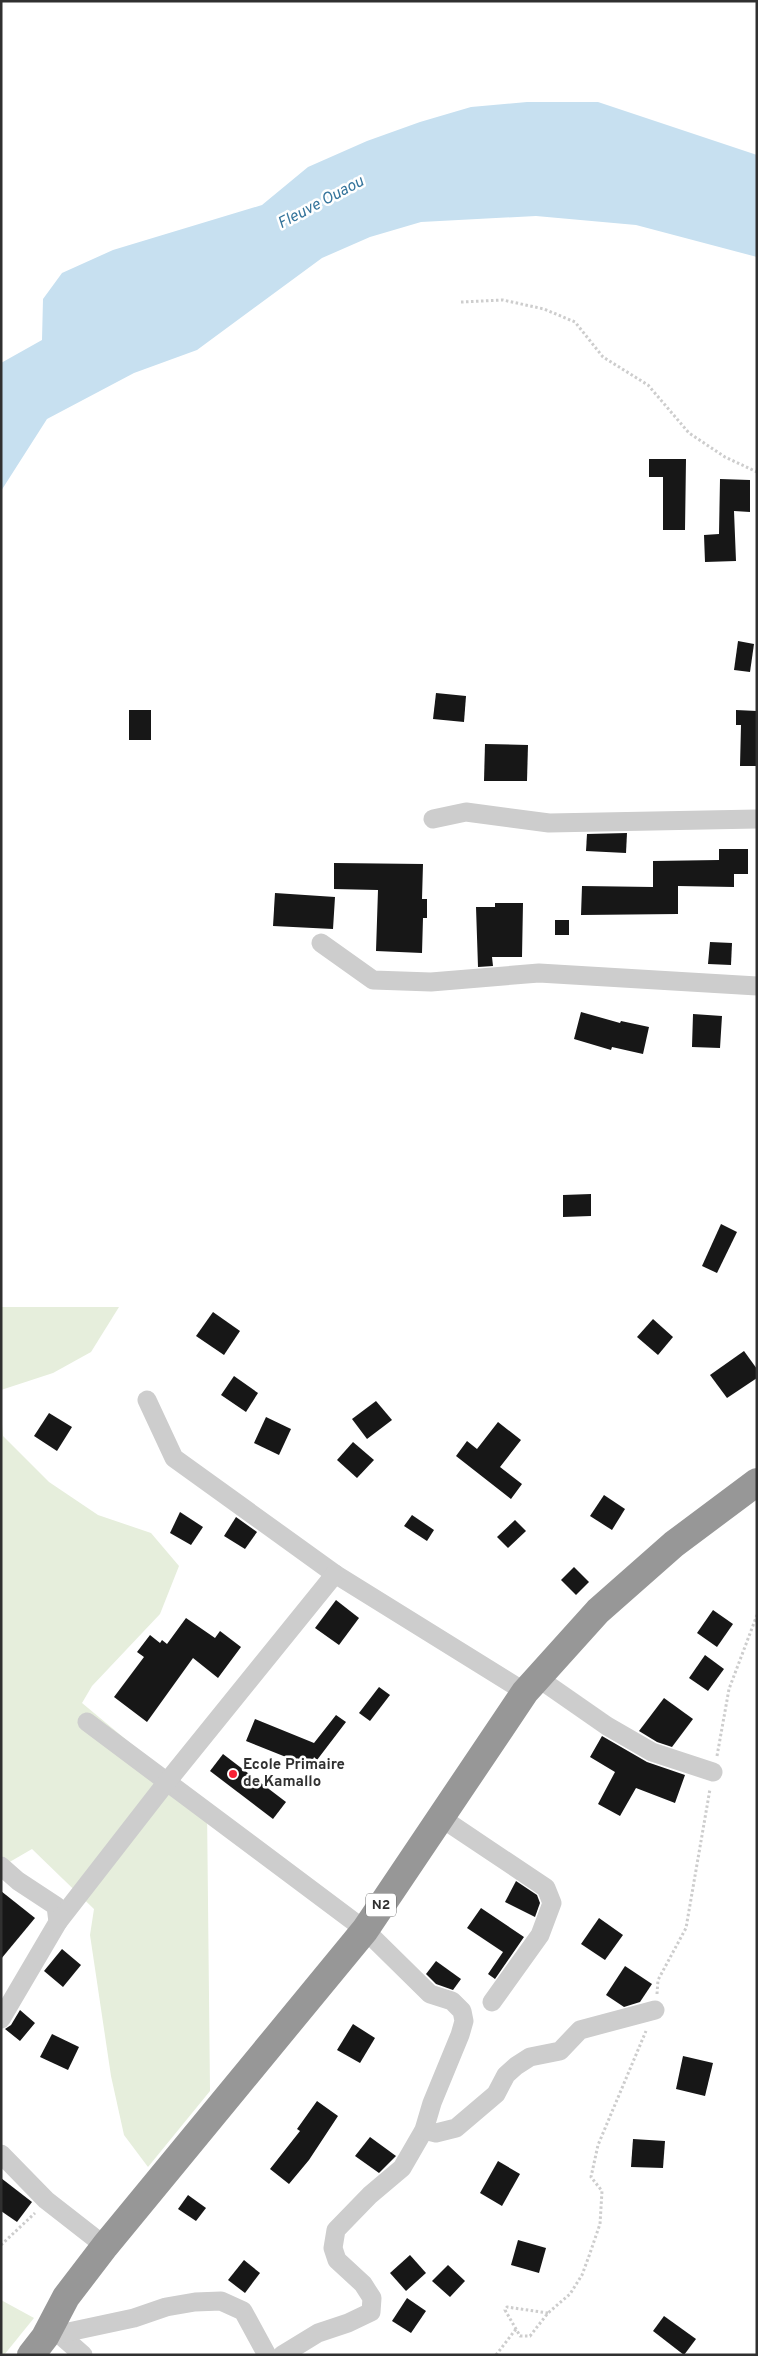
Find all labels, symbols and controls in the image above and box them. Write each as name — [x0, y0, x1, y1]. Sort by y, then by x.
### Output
water label: Fleuve Ouaou — [275, 172, 368, 234]
place label: Ecole Primaire de Kamallo — [243, 1756, 345, 1792]
marker: Ecole Primaire de Kamallo — [227, 1768, 239, 1780]
road number: N2 — [366, 1894, 396, 1916]

